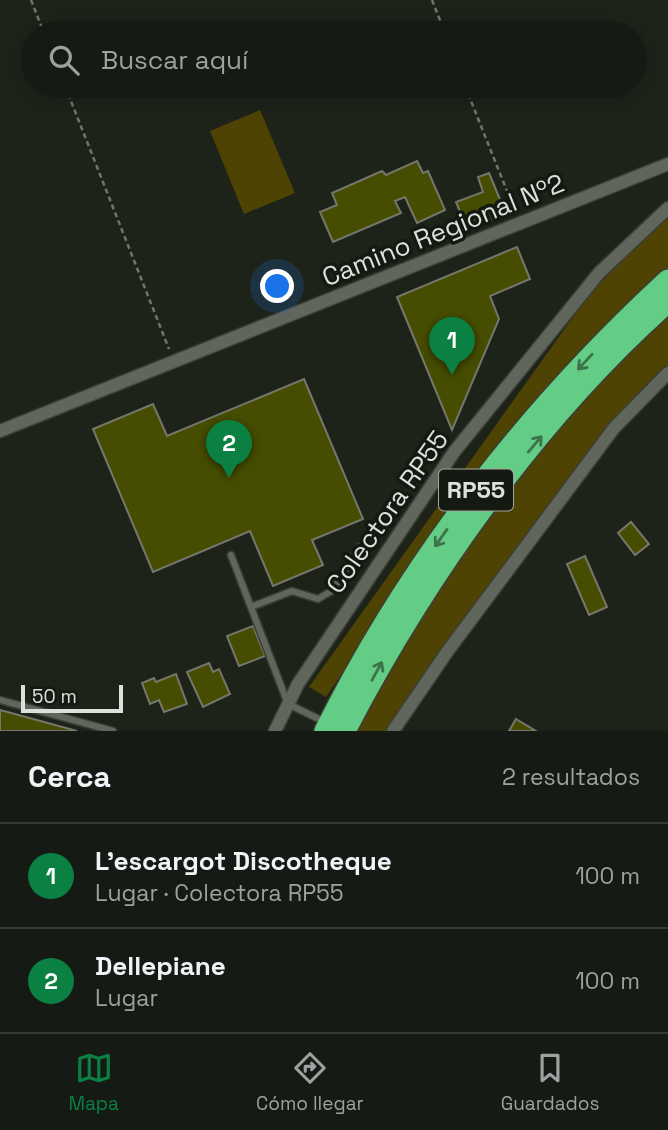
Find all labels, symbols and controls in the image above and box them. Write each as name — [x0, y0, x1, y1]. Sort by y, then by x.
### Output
search box — [21, 21, 647, 98]
icon: search — [45, 41, 83, 79]
text: Buscar aquí — [101, 43, 248, 77]
street label: Camino Regional Nº2 — [317, 166, 569, 294]
your location — [260, 269, 294, 303]
pin: 1 — [429, 317, 475, 375]
one-way arrow — [577, 353, 594, 371]
pin: 2 — [206, 420, 252, 478]
street label: Colectora RP55 — [318, 424, 456, 600]
one-way arrow — [527, 435, 543, 453]
road number: RP55 — [439, 470, 513, 510]
one-way arrow — [434, 528, 448, 547]
one-way arrow — [371, 661, 385, 682]
scale bar — [21, 682, 122, 714]
text: 50 m — [32, 684, 77, 709]
text: Cerca — [28, 757, 111, 796]
text: 2 resultados — [502, 762, 640, 792]
text: L'escargot Discotheque — [95, 844, 392, 878]
text: 1 — [46, 861, 56, 891]
text: 100 m — [575, 861, 640, 891]
text: Lugar · Colectora RP55 — [95, 878, 344, 908]
text: Dellepiane — [95, 949, 226, 983]
text: 2 — [44, 966, 58, 996]
text: 100 m — [575, 966, 640, 996]
text: Lugar — [95, 983, 158, 1013]
tab: Mapa — [68, 1049, 119, 1116]
tab: Cómo llegar — [256, 1049, 364, 1116]
tab: Guardados — [501, 1049, 600, 1116]

